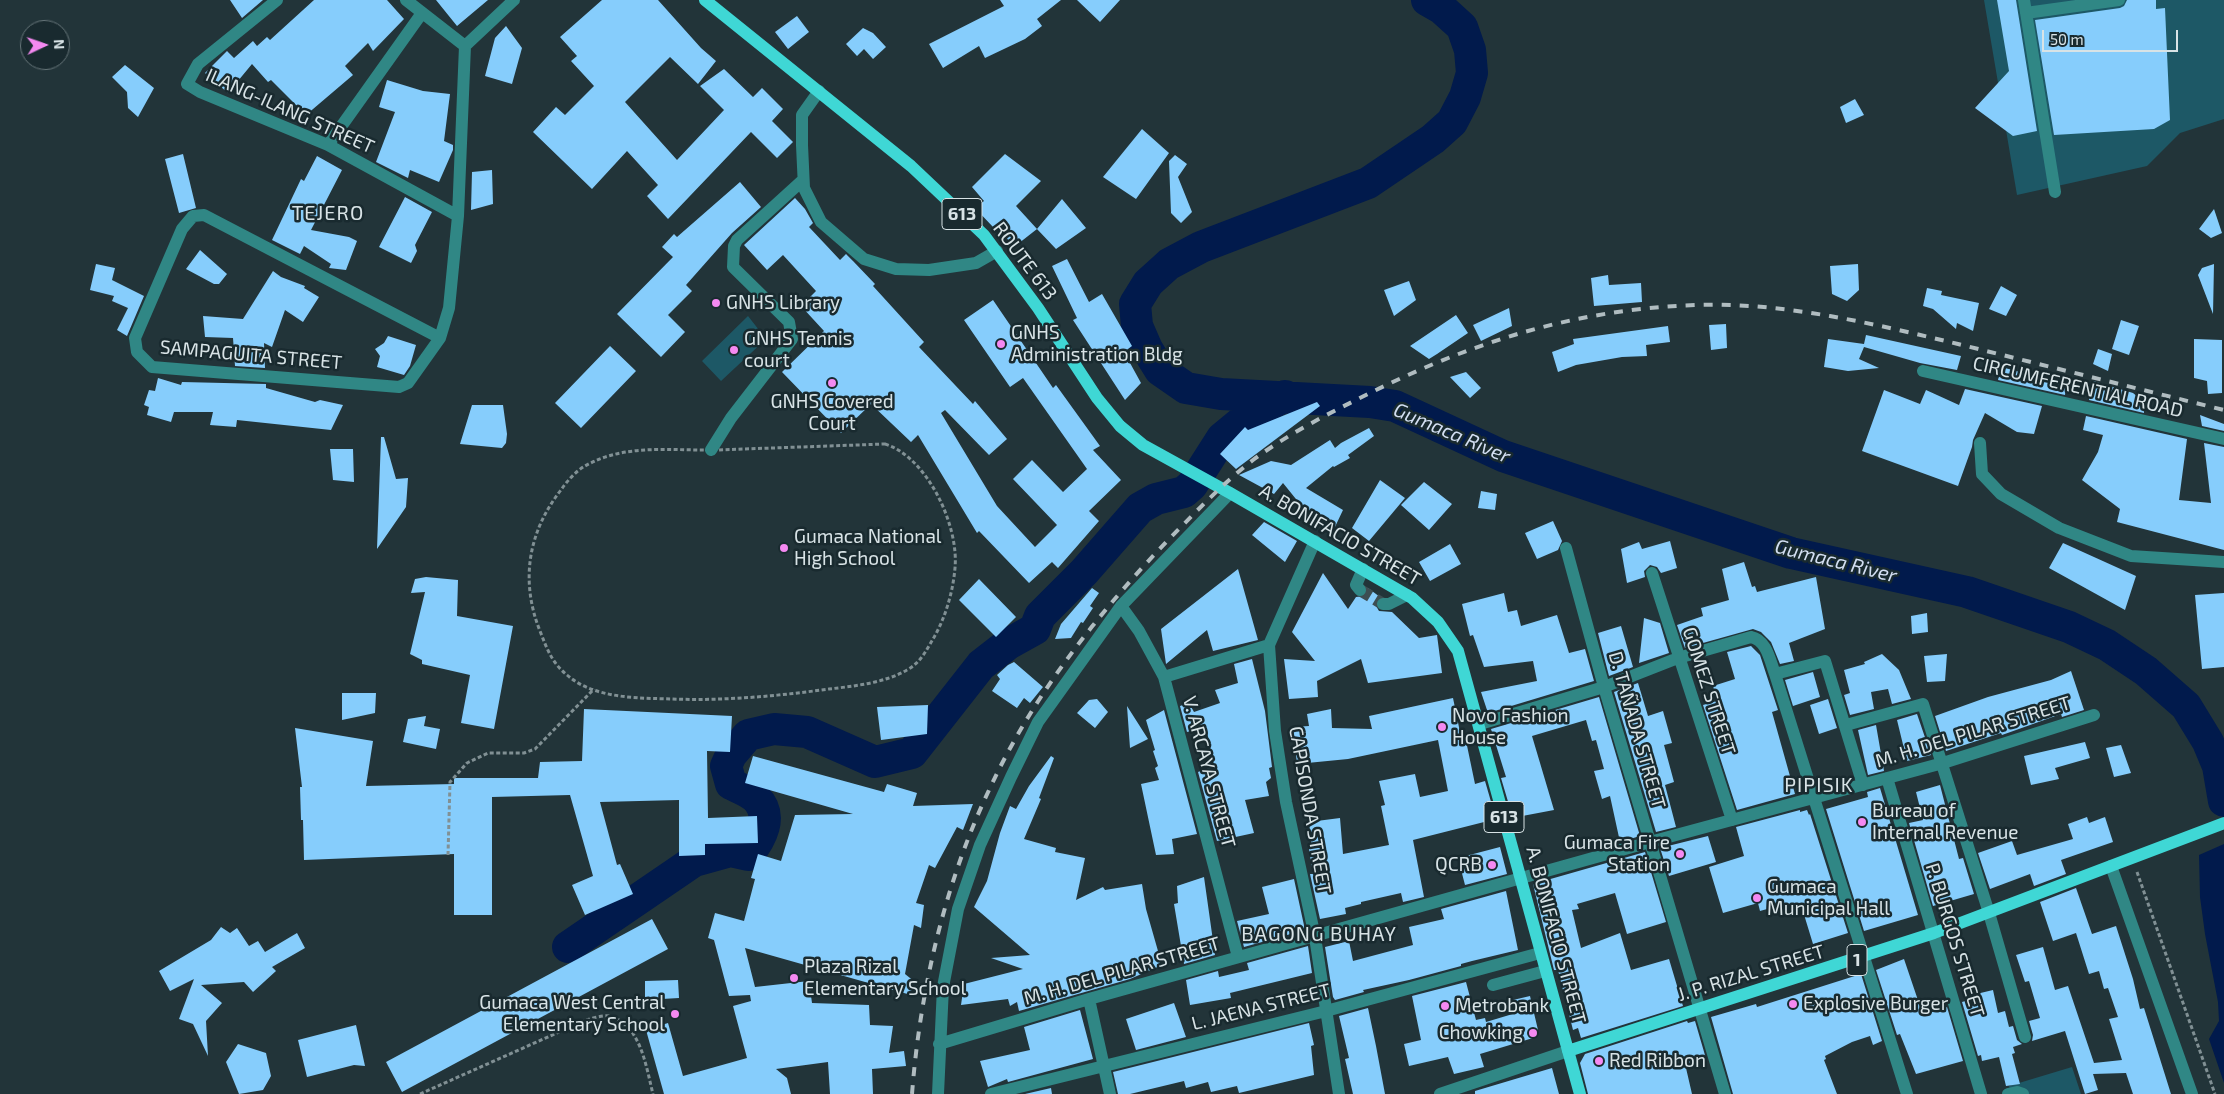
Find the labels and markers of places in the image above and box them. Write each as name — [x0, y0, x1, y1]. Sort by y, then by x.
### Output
place label: GNHS Library — [726, 292, 840, 314]
marker: GNHS Library — [710, 297, 722, 309]
place label: GNHS Administration Bldg — [1011, 322, 1183, 366]
place label: GNHS Tennis court — [744, 328, 852, 372]
marker: GNHS Administration Bldg — [995, 338, 1007, 350]
marker: GNHS Tennis court — [728, 344, 740, 356]
marker: GNHS Covered Court — [826, 377, 838, 389]
place label: GNHS Covered Court — [770, 391, 894, 435]
place label: Gumaca National High School — [794, 526, 941, 570]
marker: Gumaca National High School — [778, 542, 790, 554]
place label: Novo Fashion House — [1452, 705, 1569, 749]
marker: Novo Fashion House — [1436, 721, 1448, 733]
place label: Bureau of Internal Revenue — [1872, 800, 2018, 844]
marker: Bureau of Internal Revenue — [1856, 816, 1868, 828]
place label: Gumaca Fire Station — [1564, 832, 1670, 876]
marker: Gumaca Fire Station — [1674, 848, 1686, 860]
place label: QCRB — [1435, 854, 1482, 876]
marker: QCRB — [1486, 859, 1498, 871]
place label: Gumaca Municipal Hall — [1767, 876, 1890, 920]
marker: Gumaca Municipal Hall — [1751, 892, 1763, 904]
place label: Plaza Rizal Elementary School — [804, 956, 966, 1000]
marker: Plaza Rizal Elementary School — [788, 972, 800, 984]
place label: Gumaca West Central Elementary School — [479, 992, 665, 1036]
place label: Explosive Burger — [1803, 993, 1948, 1015]
place label: Metrobank — [1455, 995, 1549, 1017]
marker: Explosive Burger — [1787, 998, 1799, 1010]
marker: Metrobank — [1439, 1000, 1451, 1012]
marker: Gumaca West Central Elementary School — [669, 1008, 681, 1020]
place label: Chowking — [1439, 1022, 1523, 1044]
marker: Chowking — [1527, 1027, 1539, 1039]
place label: Red Ribbon — [1609, 1050, 1706, 1072]
marker: Red Ribbon — [1593, 1055, 1605, 1067]

